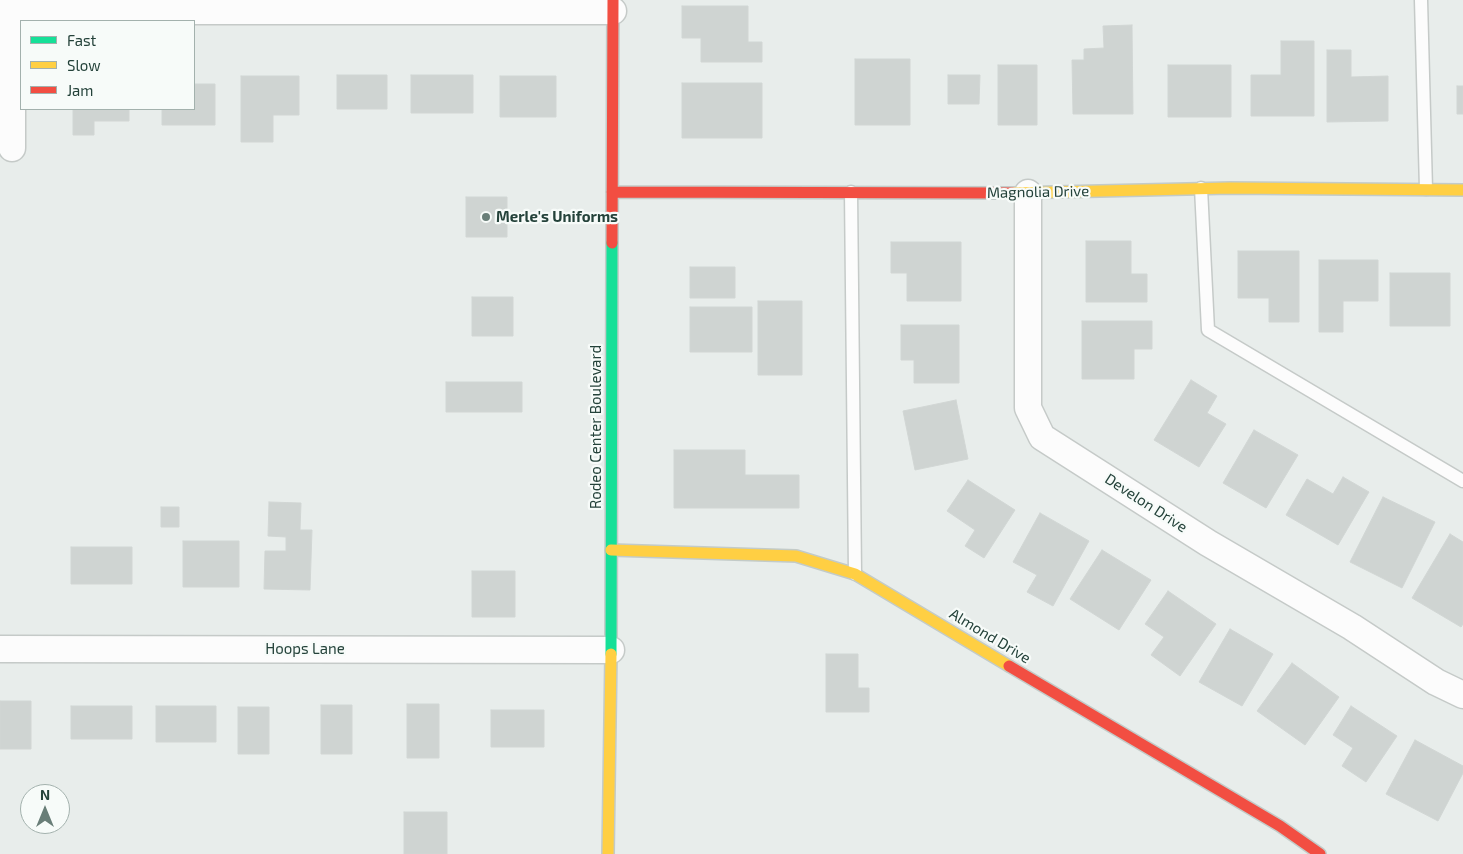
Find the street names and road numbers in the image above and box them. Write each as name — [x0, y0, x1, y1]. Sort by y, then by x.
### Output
street label: Magnolia Drive — [987, 182, 1089, 202]
street label: Rodeo Center Boulevard — [587, 345, 605, 509]
street label: Develon Drive — [1101, 470, 1191, 536]
street label: Almond Drive — [946, 605, 1034, 667]
street label: Hoops Lane — [265, 640, 345, 658]

